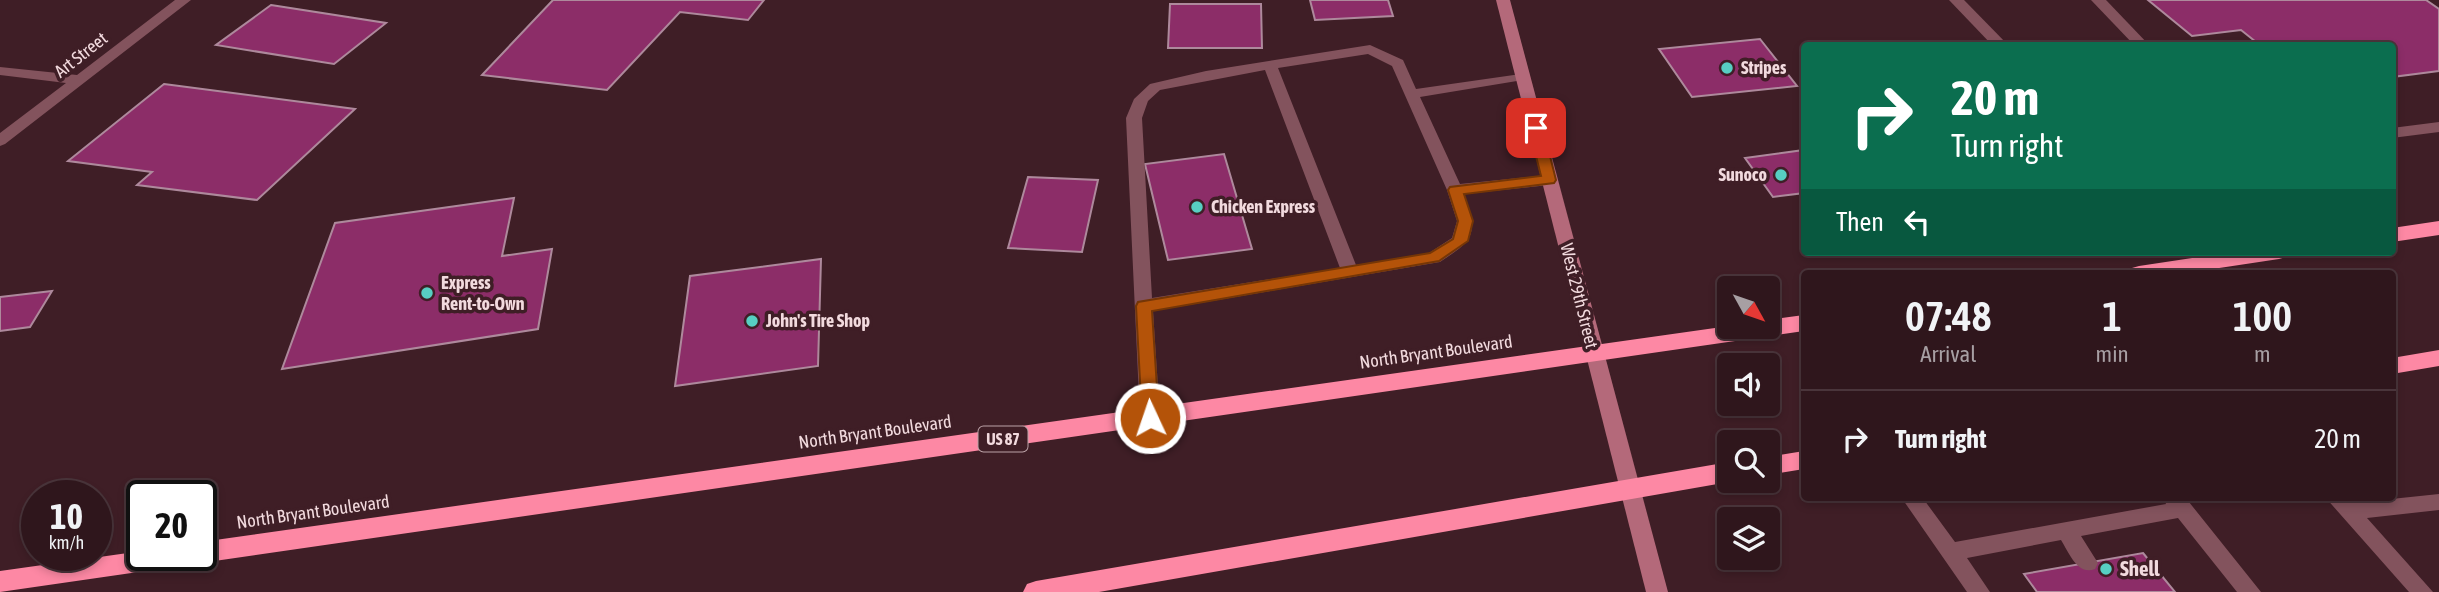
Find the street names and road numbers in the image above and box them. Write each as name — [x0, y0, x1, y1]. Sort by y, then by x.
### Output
street label: Art Street — [50, 28, 111, 82]
street label: West 29th Street — [1556, 241, 1603, 351]
street label: North Bryant Boulevard — [1358, 330, 1514, 373]
street label: North Bryant Boulevard — [797, 410, 953, 453]
road number: US 87 — [978, 426, 1028, 452]
street label: North Bryant Boulevard — [235, 490, 391, 533]

